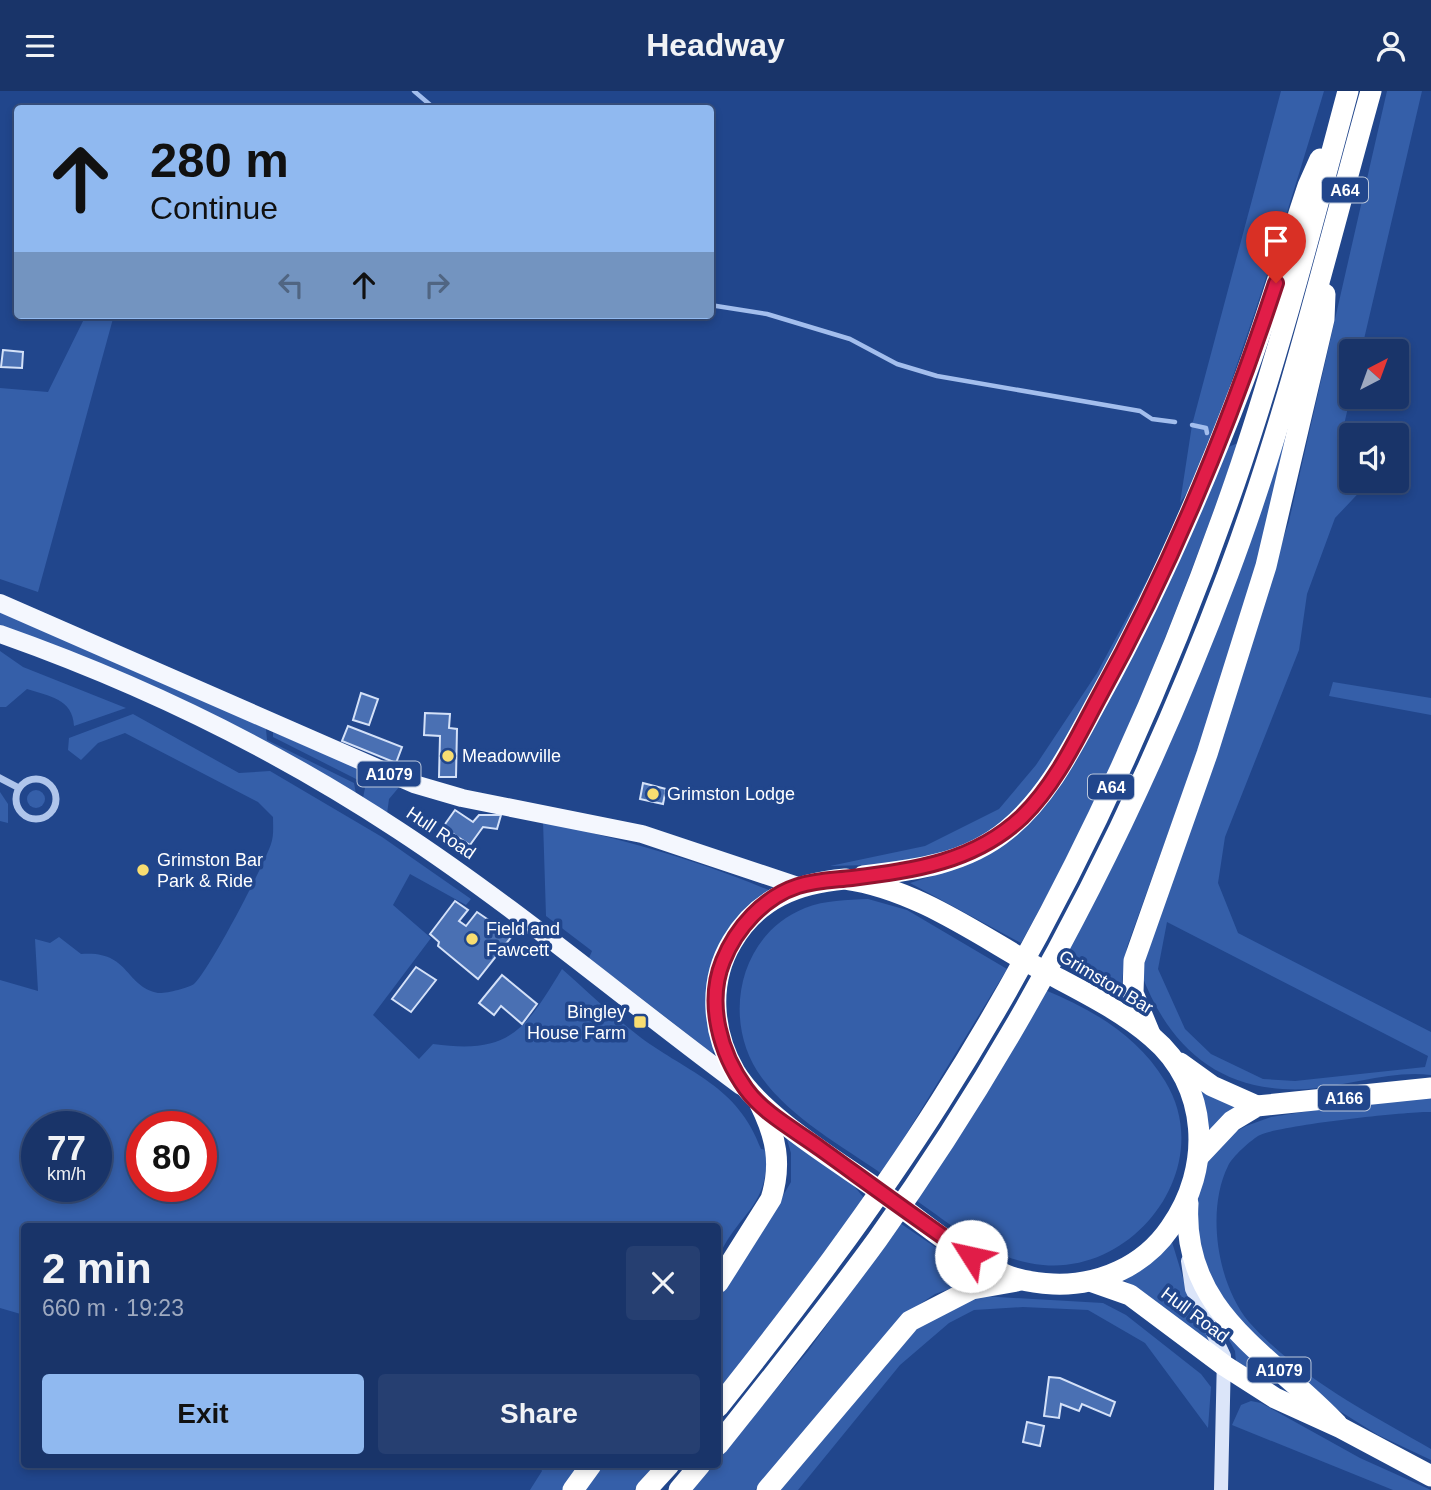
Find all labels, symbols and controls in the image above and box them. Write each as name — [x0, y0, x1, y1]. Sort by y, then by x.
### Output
icon: menu — [21, 27, 59, 65]
text: Headway — [646, 27, 785, 63]
icon: person — [1372, 27, 1410, 65]
icon: ahead — [35, 133, 126, 224]
text: 280 m — [150, 133, 289, 187]
road number: A64 — [1322, 177, 1368, 202]
text: Continue — [150, 190, 278, 226]
pin — [1246, 211, 1306, 283]
icon: arrive — [1257, 222, 1295, 260]
icon: left — [272, 266, 310, 304]
icon: ahead — [345, 266, 383, 304]
icon: right — [418, 266, 456, 304]
north arrow — [1339, 339, 1409, 409]
map controls — [1339, 339, 1409, 493]
button: sound — [1339, 423, 1409, 493]
place label: Meadowville — [462, 746, 561, 766]
marker: Meadowville — [440, 748, 456, 764]
road number: A1079 — [358, 761, 420, 787]
road number: A64 — [1088, 775, 1134, 799]
place label: Grimston Lodge — [667, 784, 795, 804]
marker: Grimston Lodge — [645, 786, 661, 802]
street label: Hull Road — [403, 803, 479, 863]
place label: Grimston Bar Park & Ride — [157, 850, 263, 891]
marker: Grimston Bar Park & Ride — [135, 862, 151, 878]
place label: Field and Fawcett — [486, 919, 560, 960]
marker: Field and Fawcett — [464, 931, 480, 947]
street label: Grimston Bar — [1055, 946, 1157, 1018]
place label: Bingley House Farm — [527, 1002, 626, 1043]
marker: Bingley House Farm — [632, 1014, 648, 1030]
road number: A166 — [1318, 1086, 1370, 1111]
speed limit sign: 80 — [126, 1111, 217, 1202]
text: 77 — [47, 1128, 86, 1167]
text: km/h — [47, 1164, 86, 1184]
position arrow — [934, 1219, 1008, 1293]
text: 2 min — [42, 1245, 152, 1292]
button: close — [626, 1246, 700, 1320]
street label: Hull Road — [1157, 1283, 1233, 1347]
text: 660 m · 19:23 — [42, 1295, 184, 1321]
road number: A1079 — [1248, 1357, 1310, 1383]
button: Exit — [42, 1374, 364, 1454]
button: Share — [378, 1374, 700, 1454]

